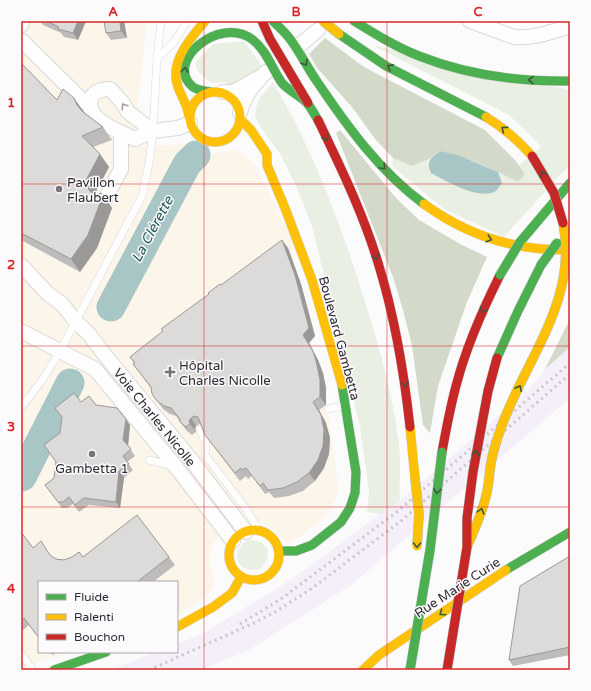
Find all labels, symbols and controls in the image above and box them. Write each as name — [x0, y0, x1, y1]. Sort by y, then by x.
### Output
text: A — [108, 4, 118, 20]
text: B — [291, 4, 301, 20]
text: C — [473, 4, 483, 20]
one-way arrow — [300, 59, 308, 66]
one-way arrow — [387, 65, 394, 72]
one-way arrow — [180, 67, 189, 74]
one-way arrow — [528, 75, 534, 84]
text: 1 — [7, 95, 15, 111]
one-way arrow — [121, 103, 129, 110]
one-way arrow — [501, 127, 508, 134]
one-way arrow — [321, 133, 329, 141]
one-way arrow — [378, 162, 385, 170]
one-way arrow — [541, 171, 548, 178]
place label: Pavillon Flaubert — [67, 175, 119, 206]
marker: Pavillon Flaubert — [54, 184, 64, 194]
water label: La Clérette — [128, 192, 177, 265]
one-way arrow — [485, 234, 492, 243]
one-way arrow — [371, 254, 380, 261]
text: 2 — [7, 257, 15, 273]
street label: Boulevard Gambetta — [315, 275, 363, 402]
one-way arrow — [480, 305, 488, 313]
place label: Hôpital Charles Nicolle — [179, 358, 271, 389]
street label: Voie Charles Nicolle — [110, 365, 199, 470]
marker: Hôpital Charles Nicolle — [164, 366, 176, 378]
one-way arrow — [400, 381, 409, 387]
one-way arrow — [514, 384, 522, 392]
text: 3 — [7, 419, 15, 435]
marker: Gambetta 1 — [87, 449, 97, 459]
one-way arrow — [472, 450, 480, 456]
place label: Gambetta 1 — [55, 461, 129, 477]
one-way arrow — [433, 487, 442, 494]
one-way arrow — [476, 508, 485, 515]
one-way arrow — [413, 542, 422, 548]
street label: Rue Marie Curie — [412, 554, 503, 622]
text: 4 — [7, 581, 16, 597]
legend — [38, 581, 178, 653]
text: Fluide — [74, 590, 109, 604]
one-way arrow — [440, 608, 447, 615]
text: Ralenti — [74, 610, 114, 624]
text: Bouchon — [74, 630, 125, 644]

